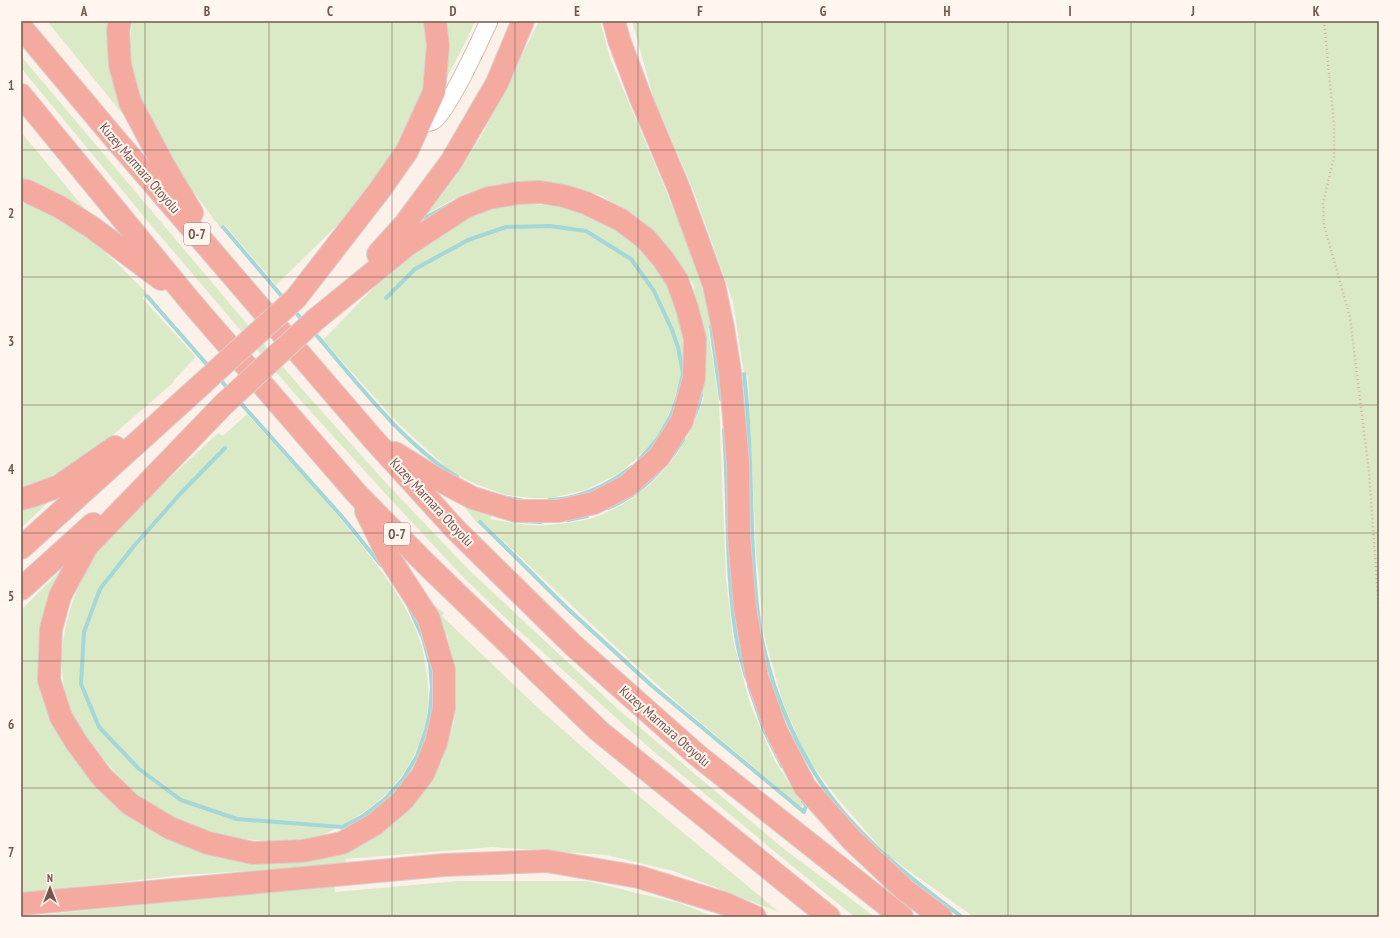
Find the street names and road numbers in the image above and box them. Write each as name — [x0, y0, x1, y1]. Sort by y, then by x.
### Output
street label: Kuzey Marmara Otoyolu — [96, 119, 184, 217]
road number: O-7 — [184, 223, 210, 245]
street label: Kuzey Marmara Otoyolu — [386, 454, 478, 550]
road number: O-7 — [384, 523, 410, 545]
street label: Kuzey Marmara Otoyolu — [616, 682, 714, 770]

